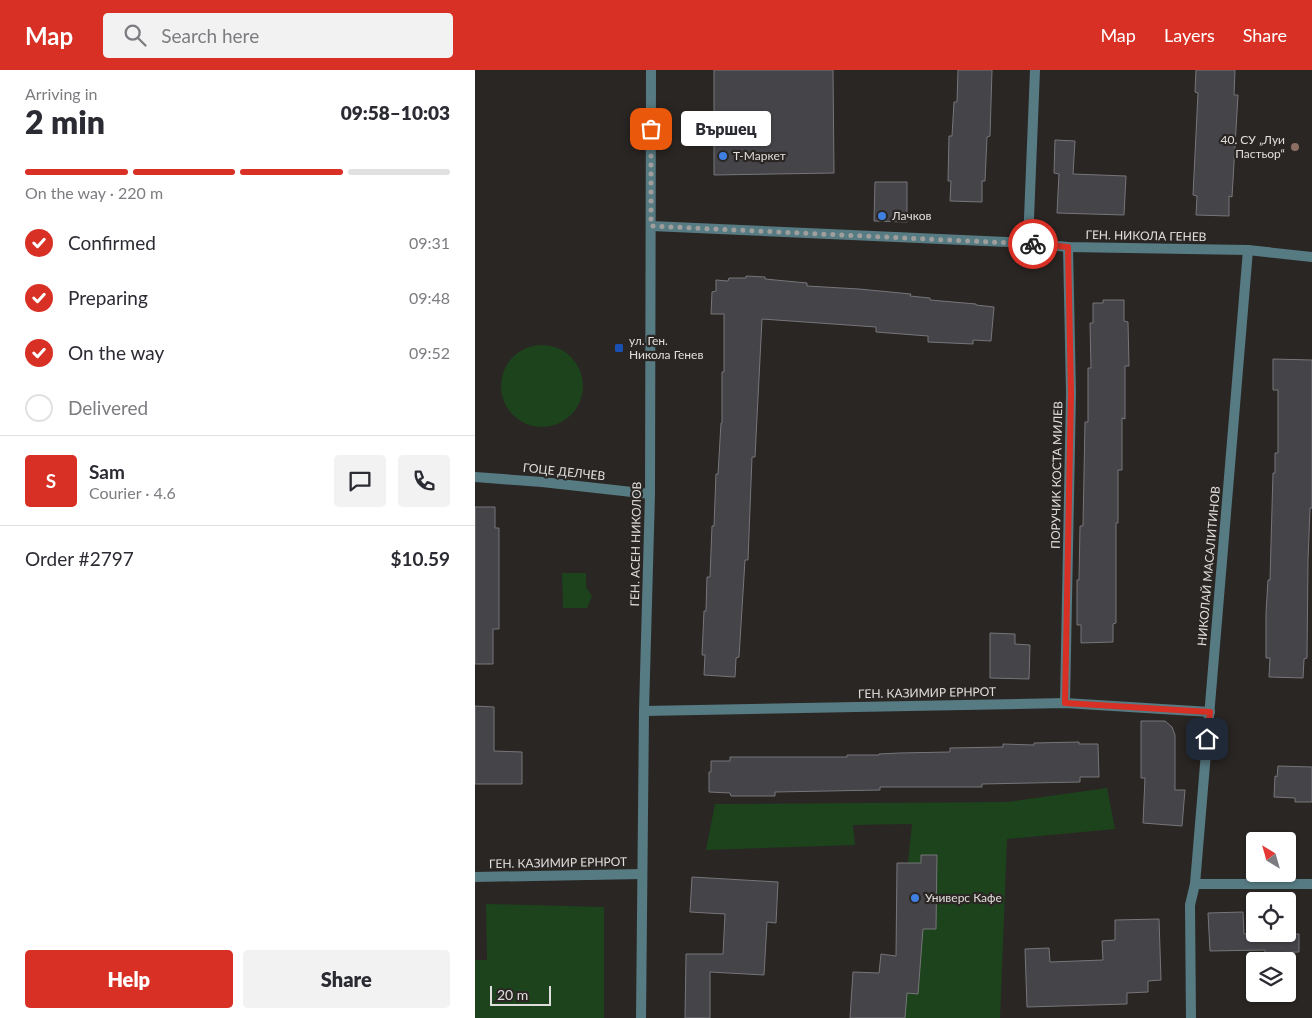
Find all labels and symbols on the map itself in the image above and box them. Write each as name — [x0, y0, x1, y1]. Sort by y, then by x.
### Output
pin — [630, 108, 672, 150]
callout: Вършец — [681, 112, 771, 146]
place label: 40. СУ „Луи Пастьор“ — [1221, 132, 1285, 161]
marker: 40. СУ „Луи Пастьор“ — [1289, 141, 1301, 153]
place label: Т-Маркет — [733, 148, 786, 163]
marker: Т-Маркет — [717, 150, 729, 162]
place label: Лачков — [891, 208, 931, 223]
marker: Лачков — [876, 210, 888, 222]
courier — [1008, 219, 1058, 269]
street label: ГЕН. НИКОЛА ГЕНЕВ — [1085, 227, 1207, 244]
place label: ул. Ген. Никола Генев — [629, 333, 703, 362]
marker: ул. Ген. Никола Генев — [613, 342, 625, 354]
street label: ПОРУЧИК КОСТА МИЛЕВ — [1048, 401, 1065, 549]
street label: ГОЦЕ ДЕЛЧЕВ — [522, 460, 606, 483]
street label: ГЕН. АСЕН НИКОЛОВ — [627, 481, 644, 607]
street label: НИКОЛАЙ МАСАЛИТИНОВ — [1194, 485, 1223, 646]
street label: ГЕН. КАЗИМИР ЕРНРОТ — [858, 684, 996, 701]
pin — [1186, 718, 1228, 760]
north arrow — [1246, 832, 1296, 882]
street label: ГЕН. КАЗИМИР ЕРНРОТ — [489, 854, 627, 871]
place label: Универс Кафе — [925, 890, 1002, 905]
marker: Универс Кафе — [909, 892, 921, 904]
scale bar — [490, 983, 551, 1006]

